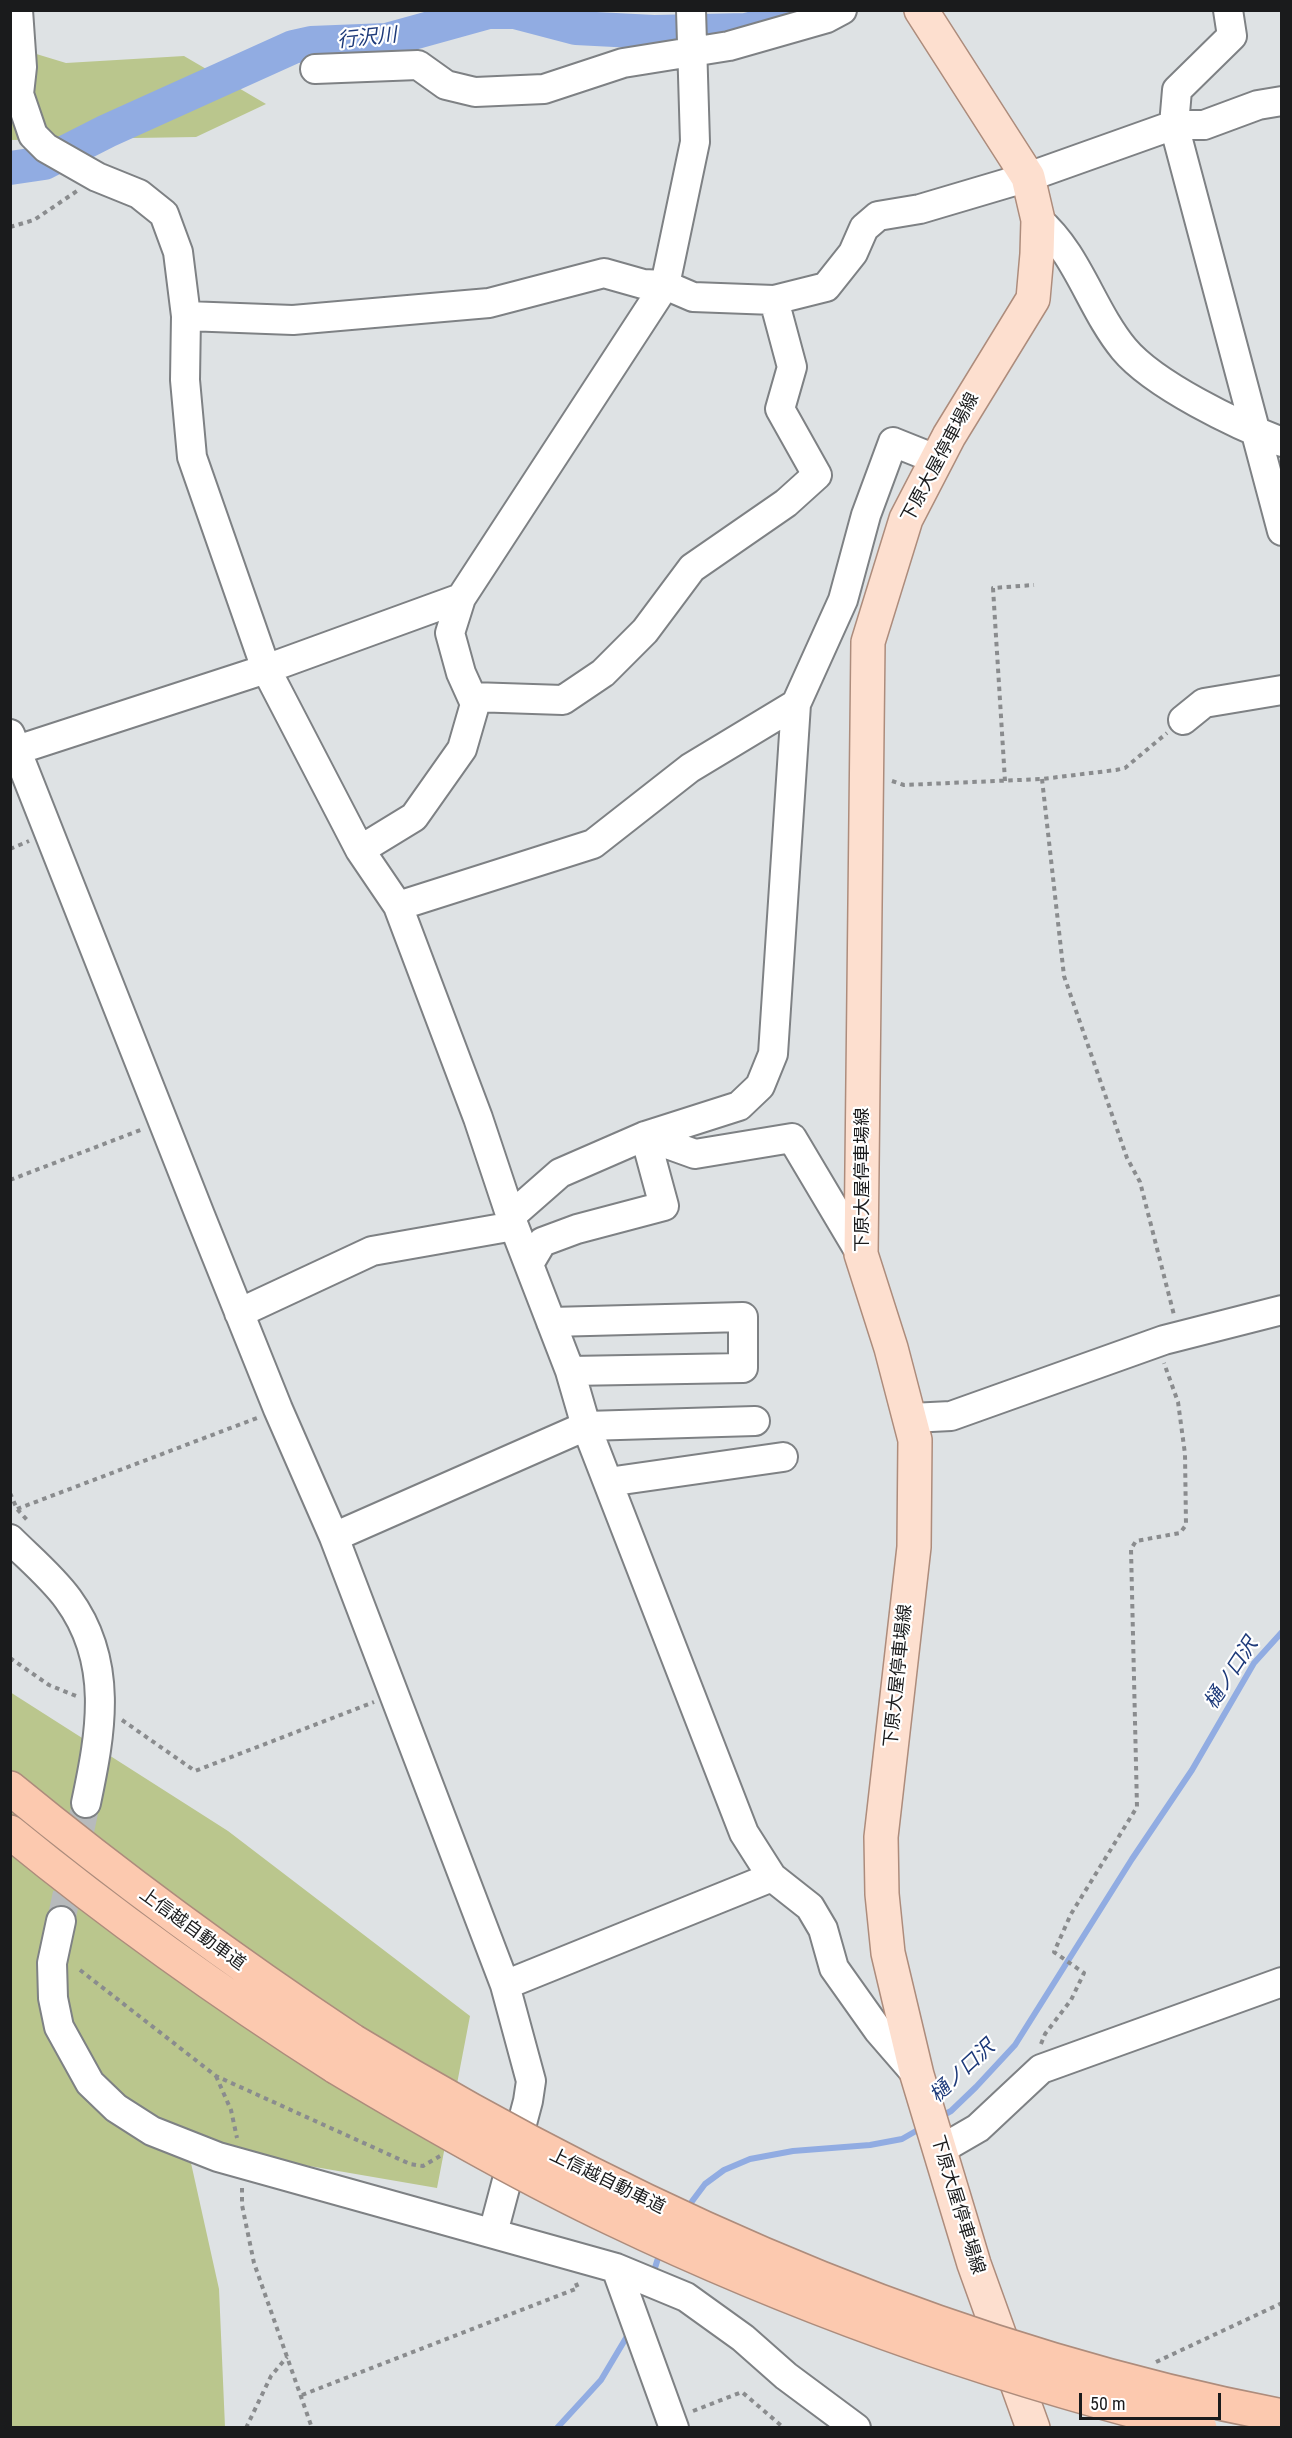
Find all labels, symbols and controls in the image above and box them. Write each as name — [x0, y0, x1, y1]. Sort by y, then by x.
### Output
water label: 行沢川 — [336, 24, 398, 54]
street label: 下原大屋停車場線 — [898, 389, 984, 527]
street label: 下原大屋停車場線 — [852, 1108, 874, 1252]
street label: 下原大屋停車場線 — [881, 1603, 917, 1749]
water label: 樋ノ口沢 — [1200, 1634, 1264, 1714]
street label: 上信越自動車道 — [135, 1884, 249, 1976]
water label: 樋ノ口沢 — [926, 2036, 1000, 2108]
street label: 下原大屋停車場線 — [926, 2133, 988, 2277]
street label: 上信越自動車道 — [546, 2145, 668, 2219]
scale bar — [1082, 2381, 1224, 2419]
text: 50 m — [1090, 2393, 1125, 2414]

